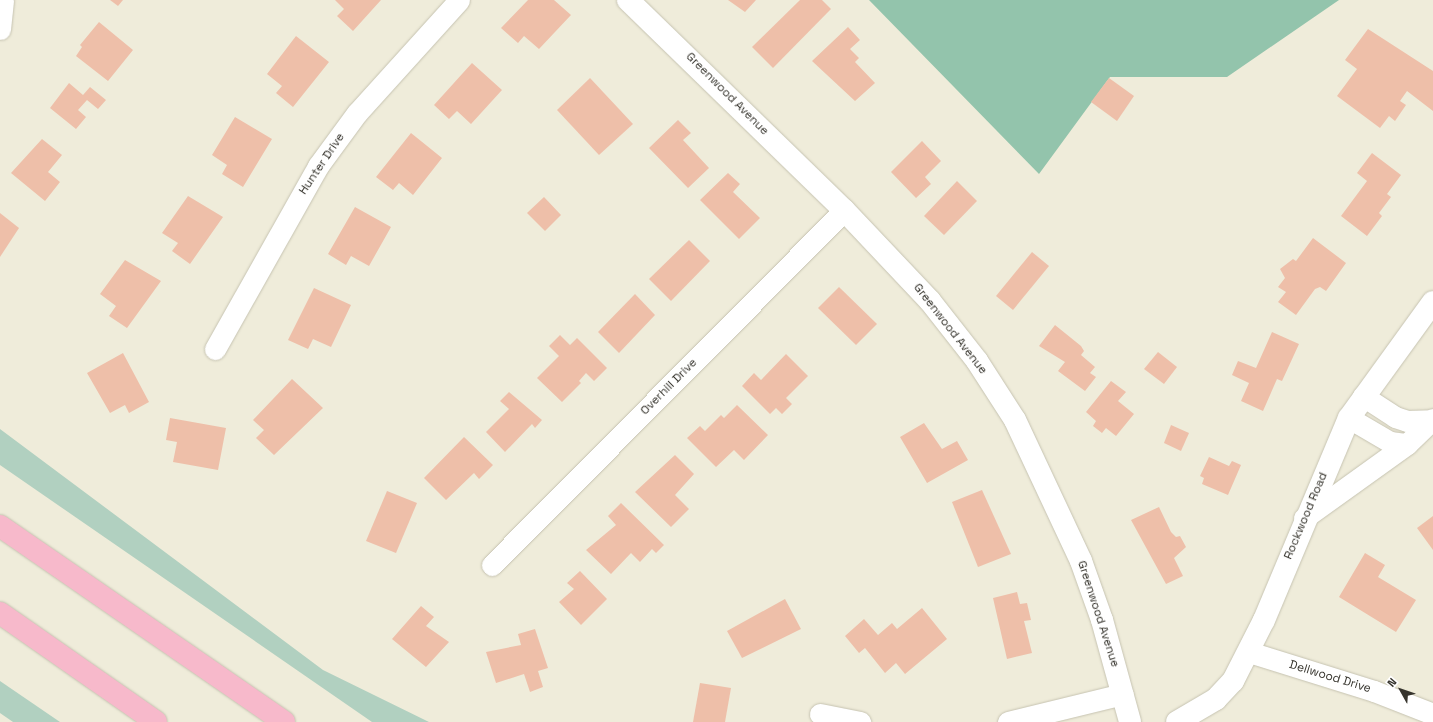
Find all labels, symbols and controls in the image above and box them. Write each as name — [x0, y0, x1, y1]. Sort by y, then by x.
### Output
street label: Greenwood Avenue — [683, 50, 771, 138]
street label: Hunter Drive — [296, 130, 348, 198]
street label: Greenwood Avenue — [910, 281, 990, 377]
street label: Overhill Drive — [638, 356, 700, 418]
street label: Rockwood Road — [1281, 470, 1331, 562]
street label: Greenwood Avenue — [1074, 559, 1122, 669]
street label: Dellwood Drive — [1287, 658, 1373, 696]
north arrow — [1381, 670, 1421, 710]
text: N — [1384, 675, 1400, 690]

